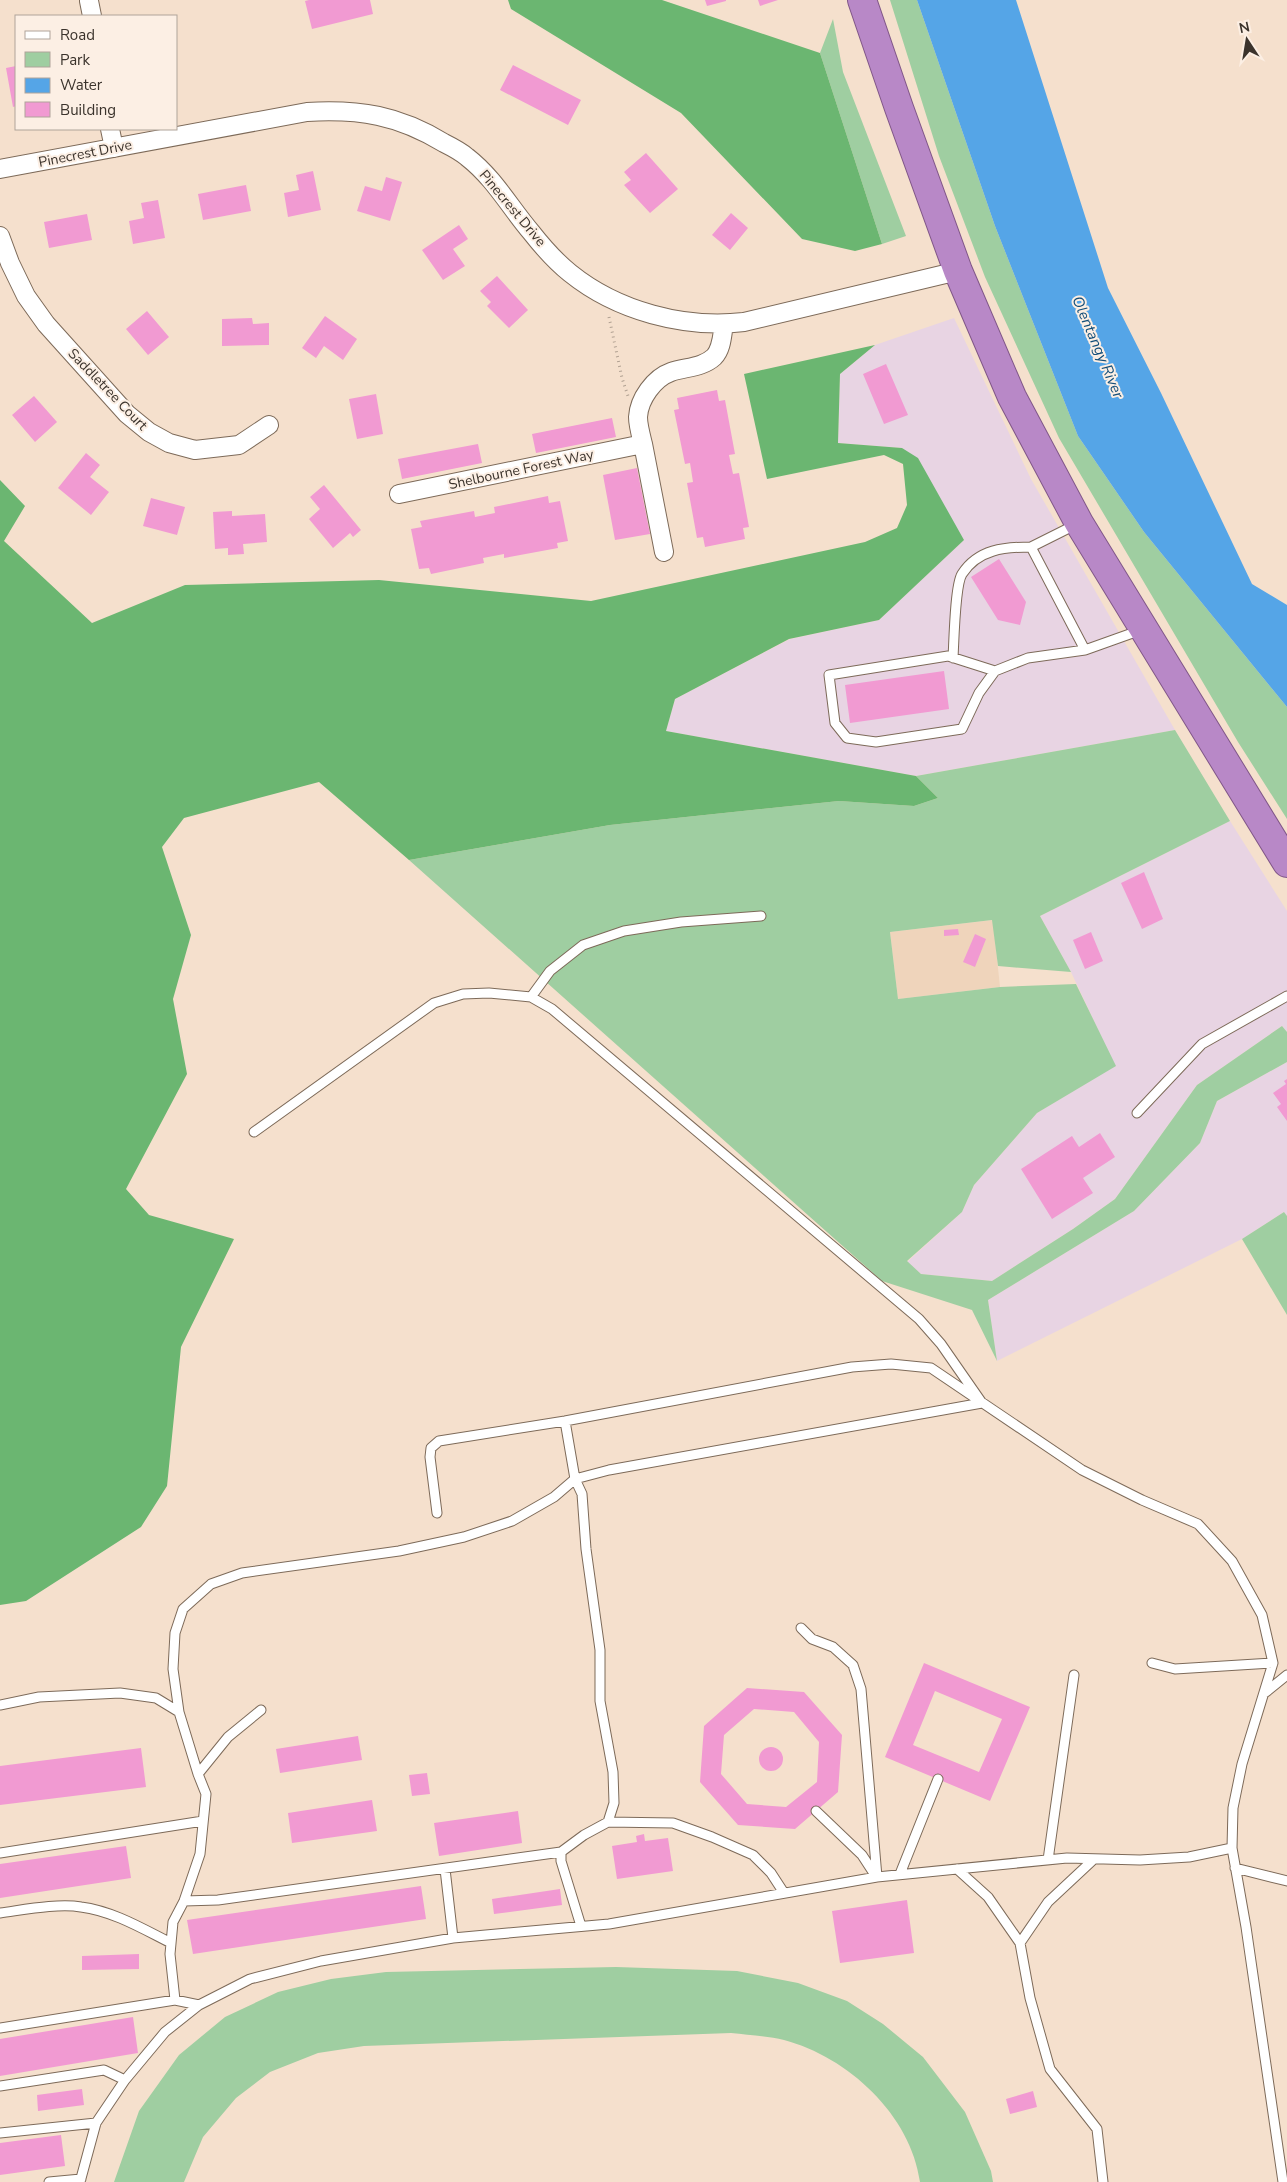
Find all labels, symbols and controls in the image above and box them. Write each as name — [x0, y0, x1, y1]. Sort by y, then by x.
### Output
legend — [15, 15, 178, 130]
north arrow — [1222, 15, 1272, 65]
text: N — [1237, 17, 1252, 38]
text: Road — [60, 25, 95, 45]
text: Park — [60, 50, 90, 70]
text: Water — [60, 75, 103, 95]
text: Building — [60, 100, 116, 120]
street label: Pinecrest Drive — [37, 135, 133, 172]
street label: Pinecrest Drive — [475, 166, 550, 251]
water label: Olentangy River — [1068, 293, 1129, 402]
street label: Saddletree Court — [64, 344, 152, 435]
street label: Shelbourne Forest Way — [447, 445, 596, 494]

